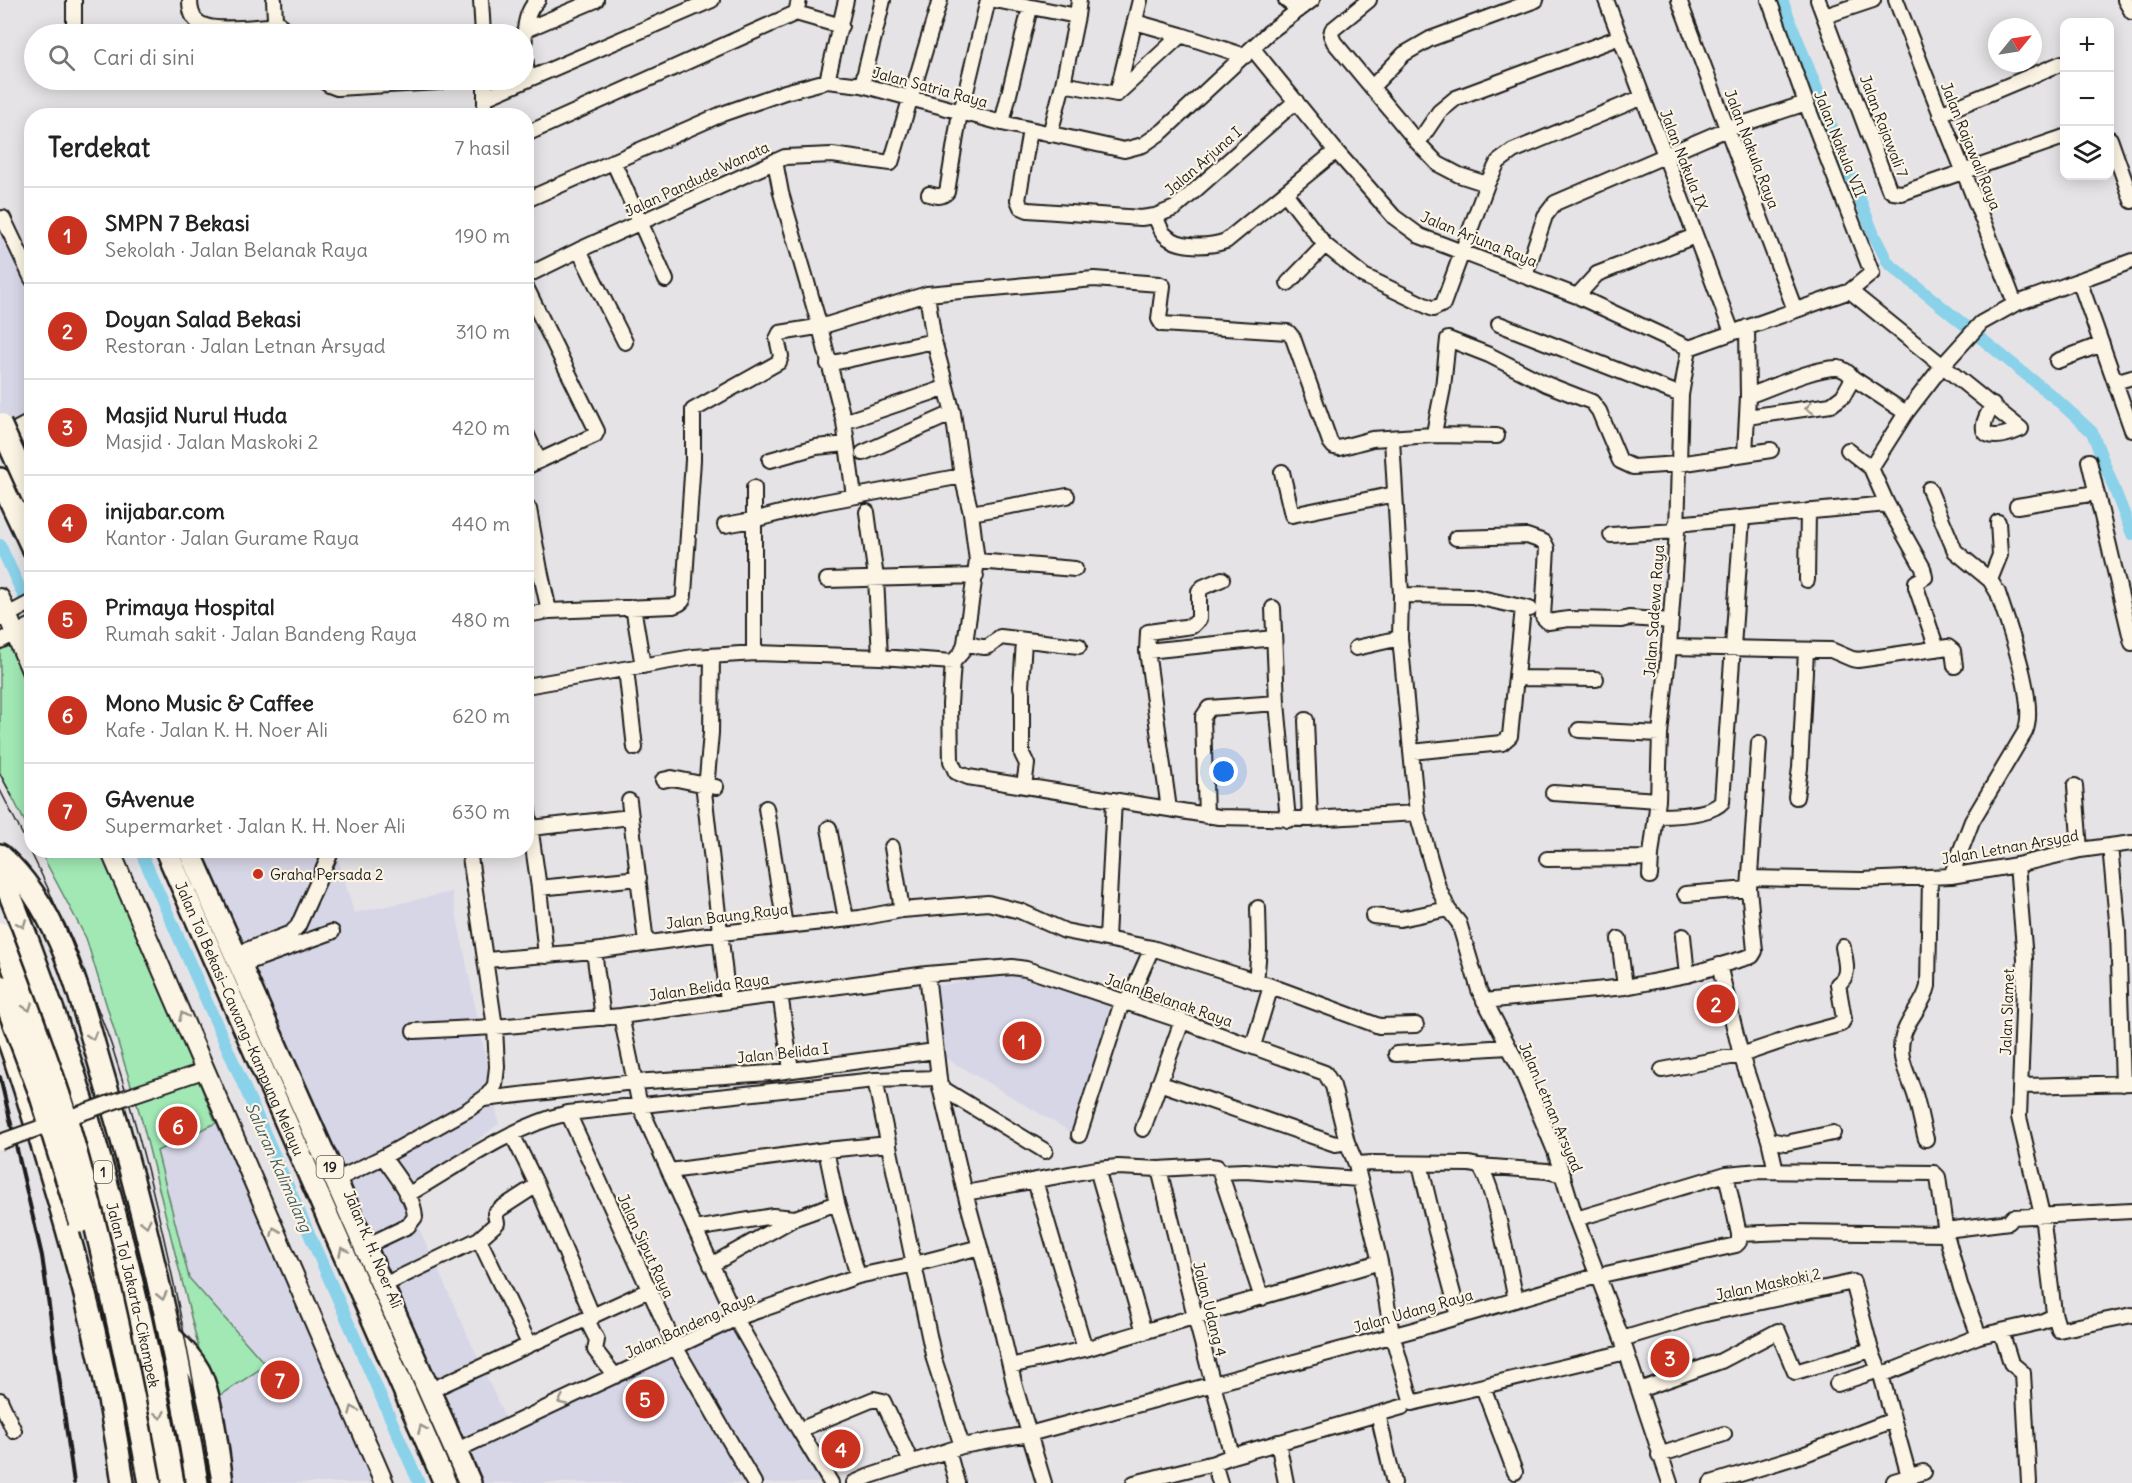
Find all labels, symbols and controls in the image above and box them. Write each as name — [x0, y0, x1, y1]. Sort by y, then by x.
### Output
north arrow — [1988, 18, 2042, 72]
map controls — [2060, 18, 2114, 180]
button: + — [2060, 18, 2114, 72]
search box — [24, 24, 534, 90]
icon: search — [45, 41, 78, 74]
text: Cari di sini — [93, 43, 195, 71]
street label: Jalan Satria Raya — [870, 62, 990, 112]
street label: Jalan Rajawali 7 — [1856, 72, 1912, 180]
button: − — [2060, 72, 2114, 126]
street label: Jalan Rajawali Raya — [1937, 79, 2005, 213]
street label: Jalan Nakula Raya — [1721, 87, 1784, 212]
street label: Jalan Nakula VII — [1810, 88, 1870, 200]
street label: Jalan Nakula IX — [1656, 107, 1712, 214]
street label: Jalan Arjuna I — [1161, 122, 1245, 200]
button: layers — [2060, 126, 2114, 180]
text: Terdekat — [48, 131, 150, 164]
text: 7 hasil — [454, 135, 510, 160]
street label: Jalan Pandude Wanata — [622, 137, 772, 221]
street label: Jalan Arjuna Raya — [1418, 207, 1540, 271]
text: SMPN 7 Bekasi — [105, 209, 250, 237]
text: 1 — [64, 223, 71, 248]
text: 190 m — [455, 223, 510, 248]
text: Sekolah · Jalan Belanak Raya — [105, 237, 368, 262]
text: Doyan Salad Bekasi — [105, 305, 301, 333]
text: 2 — [62, 319, 73, 344]
text: 310 m — [455, 319, 510, 344]
text: Restoran · Jalan Letnan Arsyad — [105, 333, 386, 358]
text: Masjid Nurul Huda — [105, 401, 287, 429]
one-way arrow — [1804, 402, 1813, 414]
text: 3 — [62, 415, 73, 440]
text: 420 m — [452, 415, 510, 440]
text: Masjid · Jalan Maskoki 2 — [105, 429, 318, 454]
text: inijabar.com — [105, 497, 225, 525]
text: 4 — [62, 511, 73, 536]
text: 440 m — [451, 511, 510, 536]
text: Kantor · Jalan Gurame Raya — [105, 525, 359, 550]
street label: Jalan Sadewa Raya — [1640, 544, 1668, 678]
text: Primaya Hospital — [105, 593, 275, 621]
text: 5 — [62, 607, 73, 632]
text: 480 m — [451, 607, 510, 632]
text: Rumah sakit · Jalan Bandeng Raya — [105, 621, 417, 646]
text: Mono Music & Caffee — [105, 689, 314, 717]
text: 6 — [62, 703, 73, 728]
text: 620 m — [452, 703, 510, 728]
text: Kafe · Jalan K. H. Noer Ali — [105, 717, 328, 742]
your location — [1209, 757, 1238, 786]
text: GAvenue — [105, 785, 195, 813]
text: 7 — [63, 799, 72, 824]
text: 630 m — [452, 799, 510, 824]
text: Supermarket · Jalan K. H. Noer Ali — [105, 813, 405, 838]
street label: Jalan Letnan Arsyad — [1940, 826, 2080, 868]
place label: Graha Persada 2 — [270, 865, 383, 884]
marker: Graha Persada 2 — [251, 867, 265, 881]
street label: Jalan Tol Bekasi–Cawang–Kampung Melayu — [171, 878, 309, 1159]
street label: Jalan Baung Raya — [665, 899, 790, 933]
one-way arrow — [15, 918, 27, 929]
street label: Jalan Slamet — [1996, 968, 2018, 1056]
street label: Jalan Belida Raya — [648, 969, 771, 1005]
street label: Jalan Belanak Raya — [1103, 969, 1236, 1031]
pin: 2 — [1696, 982, 1736, 1026]
one-way arrow — [21, 1002, 34, 1012]
one-way arrow — [178, 1012, 190, 1023]
pin: 1 — [1002, 1018, 1042, 1064]
one-way arrow — [84, 1030, 97, 1041]
street label: Jalan Belida I — [736, 1039, 830, 1067]
street label: Jalan Letnan Arsyad — [1515, 1039, 1587, 1175]
water label: Saluran Kalimalang — [241, 1099, 317, 1236]
pin: 6 — [158, 1104, 198, 1148]
road number: 19 — [316, 1156, 344, 1178]
road number: 1 — [94, 1161, 112, 1183]
street label: Jalan K. H. Noer Ali — [340, 1187, 406, 1311]
street label: Jalan Siput Raya — [614, 1191, 679, 1302]
street label: Jalan Tol Jakarta–Cikampek — [103, 1200, 165, 1390]
one-way arrow — [138, 1218, 151, 1228]
one-way arrow — [270, 1226, 282, 1237]
one-way arrow — [338, 1247, 350, 1258]
street label: Jalan Udang 4 — [1189, 1260, 1231, 1359]
street label: Jalan Maskoki 2 — [1714, 1264, 1822, 1304]
street label: Jalan Udang Raya — [1351, 1285, 1475, 1337]
street label: Jalan Bandeng Raya — [622, 1288, 758, 1362]
one-way arrow — [155, 1291, 168, 1301]
pin: 3 — [1650, 1336, 1690, 1380]
pin: 7 — [260, 1358, 300, 1402]
pin: 5 — [626, 1376, 664, 1422]
one-way arrow — [558, 1393, 569, 1405]
one-way arrow — [348, 1405, 360, 1416]
one-way arrow — [153, 1409, 166, 1419]
one-way arrow — [417, 1425, 429, 1436]
pin: 4 — [822, 1426, 860, 1472]

